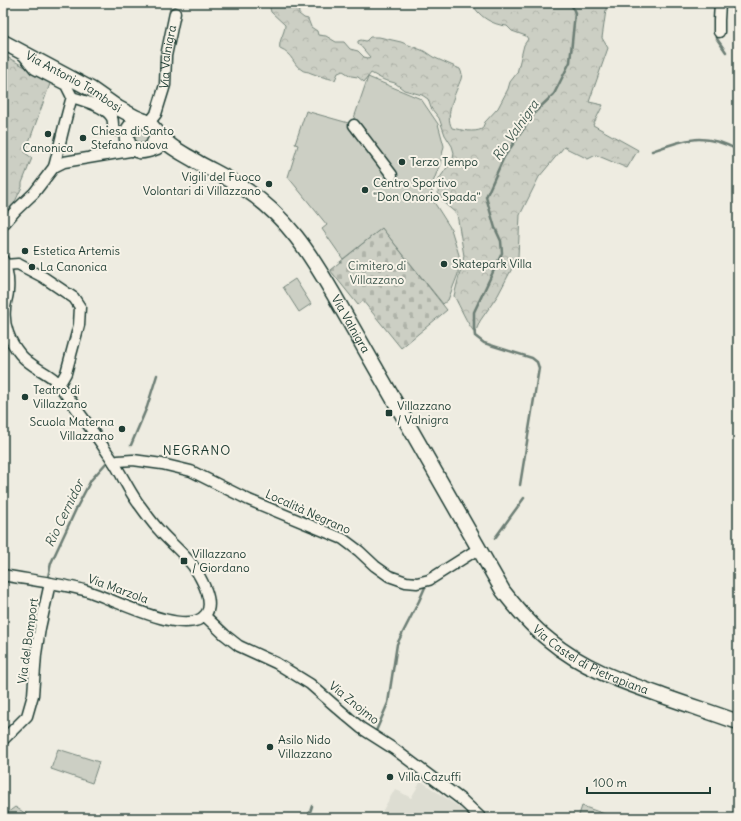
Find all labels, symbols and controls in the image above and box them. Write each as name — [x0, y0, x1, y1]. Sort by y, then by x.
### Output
street label: Via Valnigra — [156, 23, 179, 91]
street label: Via Antonio Tambosi — [23, 47, 124, 115]
water label: Rio Valnigra — [488, 96, 543, 164]
place label: Chiesa di Santo Stefano nuova — [91, 123, 174, 152]
marker: Canonica — [43, 129, 53, 139]
marker: Chiesa di Santo Stefano nuova — [78, 133, 88, 143]
place label: Canonica — [23, 140, 74, 155]
place label: Terzo Tempo — [410, 154, 478, 169]
marker: Terzo Tempo — [397, 157, 407, 167]
place label: Vigili del Fuoco Volontari di Villazzano — [143, 169, 261, 198]
place label: Centro Sportivo "Don Onorio Spada" — [373, 175, 481, 204]
marker: Vigili del Fuoco Volontari di Villazzano — [264, 179, 274, 189]
marker: Centro Sportivo "Don Onorio Spada" — [360, 185, 370, 195]
place label: Estetica Artemis — [33, 243, 120, 258]
marker: Estetica Artemis — [20, 246, 30, 256]
place label: Skatepark Villa — [452, 256, 532, 271]
park label: Cimitero di Villazzano — [348, 258, 406, 287]
place label: La Canonica — [40, 259, 107, 274]
marker: Skatepark Villa — [439, 259, 449, 269]
marker: La Canonica — [27, 262, 37, 272]
street label: Via Valnigra — [328, 292, 374, 356]
place label: Teatro di Villazzano — [33, 382, 88, 411]
marker: Teatro di Villazzano — [20, 392, 30, 402]
place label: Villazzano / Valnigra — [397, 398, 452, 427]
marker: Villazzano / Valnigra — [384, 408, 394, 418]
place label: Scuola Materna Villazzano — [30, 414, 114, 443]
marker: Scuola Materna Villazzano — [117, 424, 127, 434]
district label: NEGRANO — [163, 442, 231, 459]
water label: Rio Cernidor — [41, 475, 89, 550]
street label: Località Negrano — [263, 486, 353, 537]
place label: Villazzano / Giordano — [192, 546, 250, 575]
marker: Villazzano / Giordano — [179, 556, 189, 566]
street label: Via Marzola — [86, 571, 151, 606]
street label: Via del Bomport — [14, 597, 41, 685]
street label: Via Castel di Pietrapiana — [530, 621, 651, 697]
street label: Via Znojmo — [326, 678, 383, 728]
place label: Asilo Nido Villazzano — [278, 732, 333, 761]
marker: Asilo Nido Villazzano — [265, 742, 275, 752]
place label: Villa Cazuffi — [398, 769, 461, 784]
scale bar — [587, 769, 710, 795]
marker: Villa Cazuffi — [385, 772, 395, 782]
text: 100 m — [593, 775, 627, 790]

